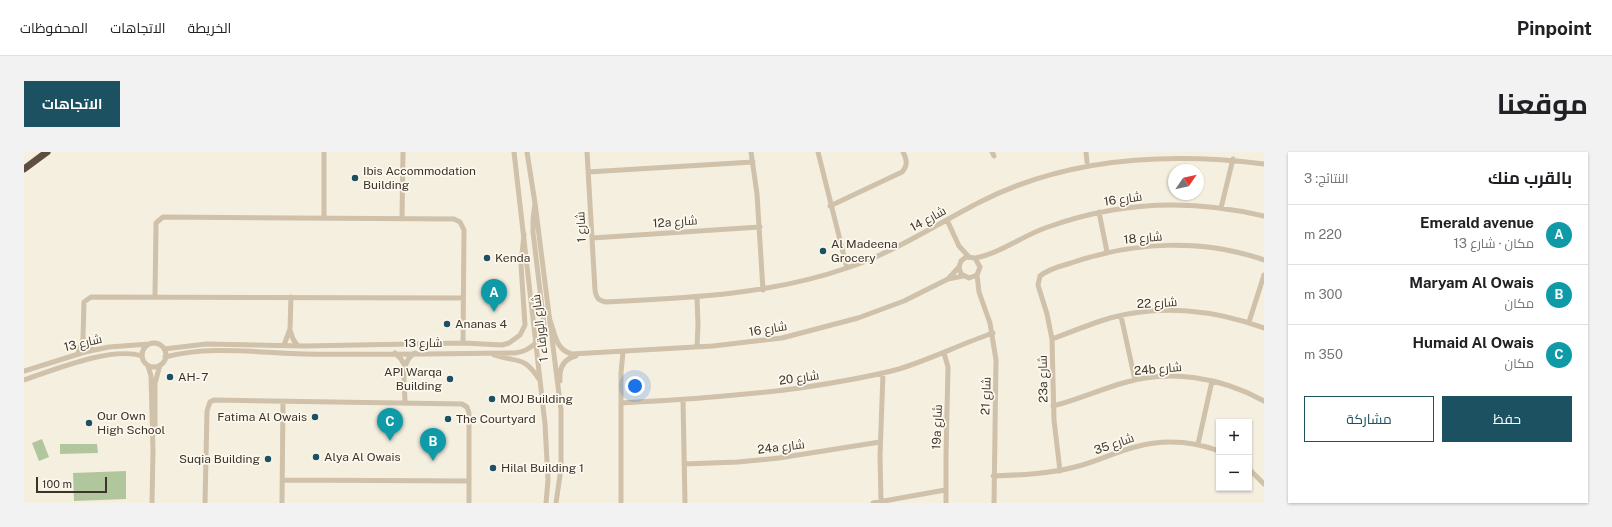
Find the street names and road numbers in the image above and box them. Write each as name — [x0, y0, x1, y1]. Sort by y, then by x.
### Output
street label: شارع 16 — [1103, 189, 1143, 210]
street label: شارع 14 — [908, 203, 949, 235]
street label: شارع 1 — [573, 211, 590, 243]
street label: 12a شارع — [652, 213, 698, 232]
street label: شارع 18 — [1123, 229, 1163, 248]
street label: شارع الورقاء 1 — [529, 293, 552, 363]
street label: شارع 22 — [1136, 295, 1178, 312]
street label: شارع 16 — [748, 319, 788, 340]
street label: شارع 13 — [63, 332, 104, 355]
street label: شارع 13 — [404, 336, 442, 351]
street label: 23a شارع — [1036, 355, 1051, 403]
street label: 24b شارع — [1134, 360, 1183, 379]
street label: شارع 20 — [778, 368, 820, 389]
street label: شارع 21 — [978, 377, 995, 415]
street label: 19a شارع — [929, 404, 946, 450]
street label: شارع 35 — [1092, 431, 1136, 458]
street label: 24a شارع — [757, 437, 806, 458]

